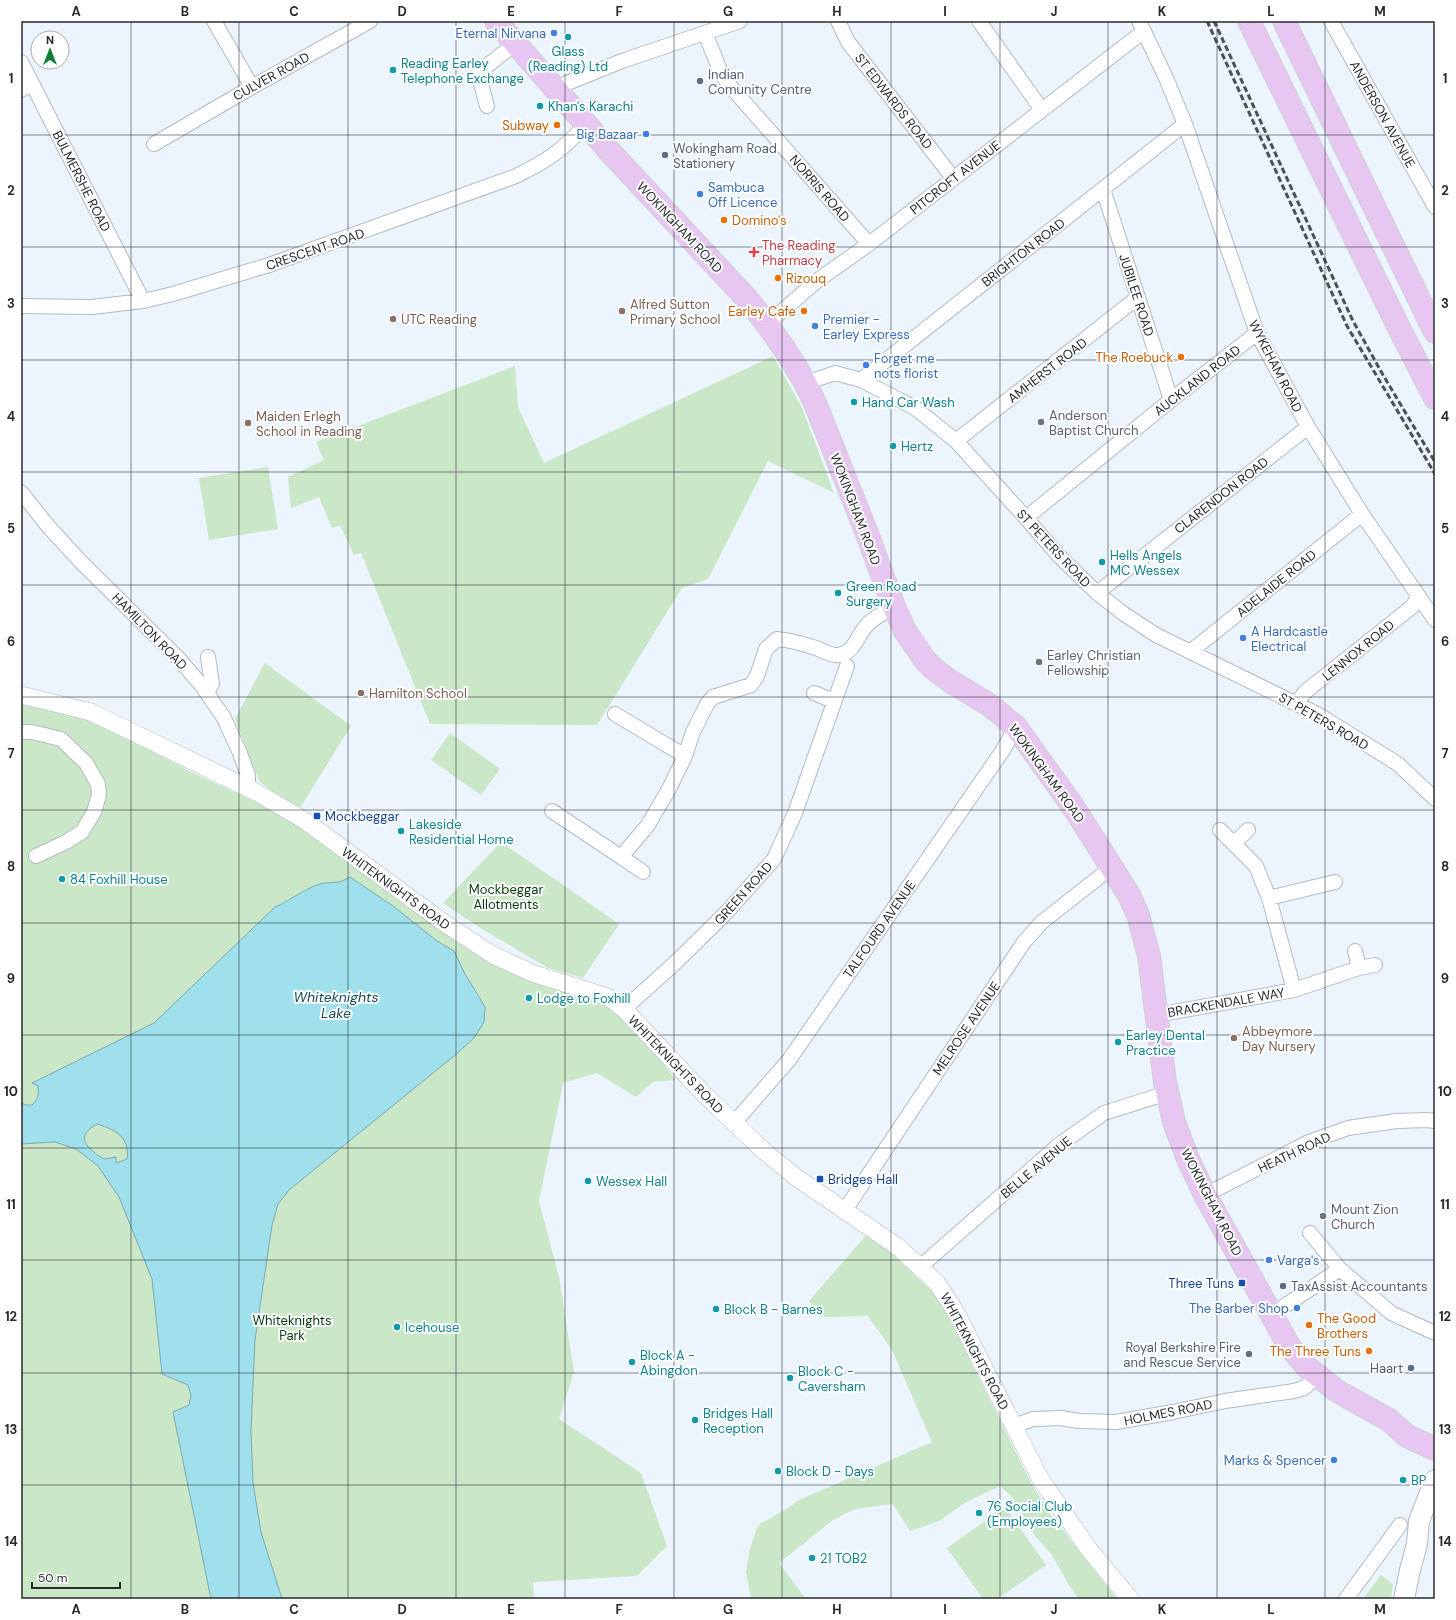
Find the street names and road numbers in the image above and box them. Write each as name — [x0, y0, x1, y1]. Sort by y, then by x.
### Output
street label: CULVER ROAD — [230, 48, 313, 104]
street label: ST EDWARDS ROAD — [851, 50, 936, 153]
street label: ANDERSON AVENUE — [1346, 58, 1419, 171]
street label: BULMERSHE ROAD — [49, 128, 114, 235]
street label: PITCROFT AVENUE — [907, 137, 1004, 218]
street label: NORRIS ROAD — [786, 151, 853, 225]
street label: WOKINGHAM ROAD — [633, 178, 726, 276]
street label: BRIGHTON ROAD — [978, 214, 1069, 290]
street label: CRESCENT ROAD — [264, 225, 367, 274]
street label: JUBILEE ROAD — [1115, 252, 1158, 339]
street label: WYKEHAM ROAD — [1245, 317, 1306, 415]
street label: AMHERST ROAD — [1004, 334, 1091, 407]
street label: AUCKLAND ROAD — [1151, 341, 1244, 419]
street label: WOKINGHAM ROAD — [826, 451, 885, 568]
street label: CLARENDON ROAD — [1171, 453, 1272, 537]
street label: ST PETERS ROAD — [1013, 506, 1094, 591]
street label: ADELAIDE ROAD — [1233, 546, 1320, 621]
street label: HAMILTON ROAD — [108, 589, 191, 674]
street label: LENNOX ROAD — [1319, 616, 1398, 685]
street label: ST PETERS ROAD — [1276, 689, 1372, 754]
street label: WOKINGHAM ROAD — [1005, 720, 1088, 826]
street label: WHITEKNIGHTS ROAD — [338, 843, 453, 934]
street label: GREEN ROAD — [710, 858, 776, 929]
street label: TALFOURD AVENUE — [839, 877, 920, 982]
street label: MELROSE AVENUE — [929, 978, 1004, 1078]
street label: BRACKENDALE WAY — [1166, 984, 1286, 1021]
street label: WHITEKNIGHTS ROAD — [624, 1012, 727, 1117]
street label: HEATH ROAD — [1255, 1128, 1333, 1177]
street label: BELLE AVENUE — [997, 1133, 1075, 1202]
street label: WOKINGHAM ROAD — [1177, 1146, 1246, 1259]
street label: WHITEKNIGHTS ROAD — [936, 1290, 1013, 1413]
street label: HOLMES ROAD — [1122, 1396, 1214, 1429]

